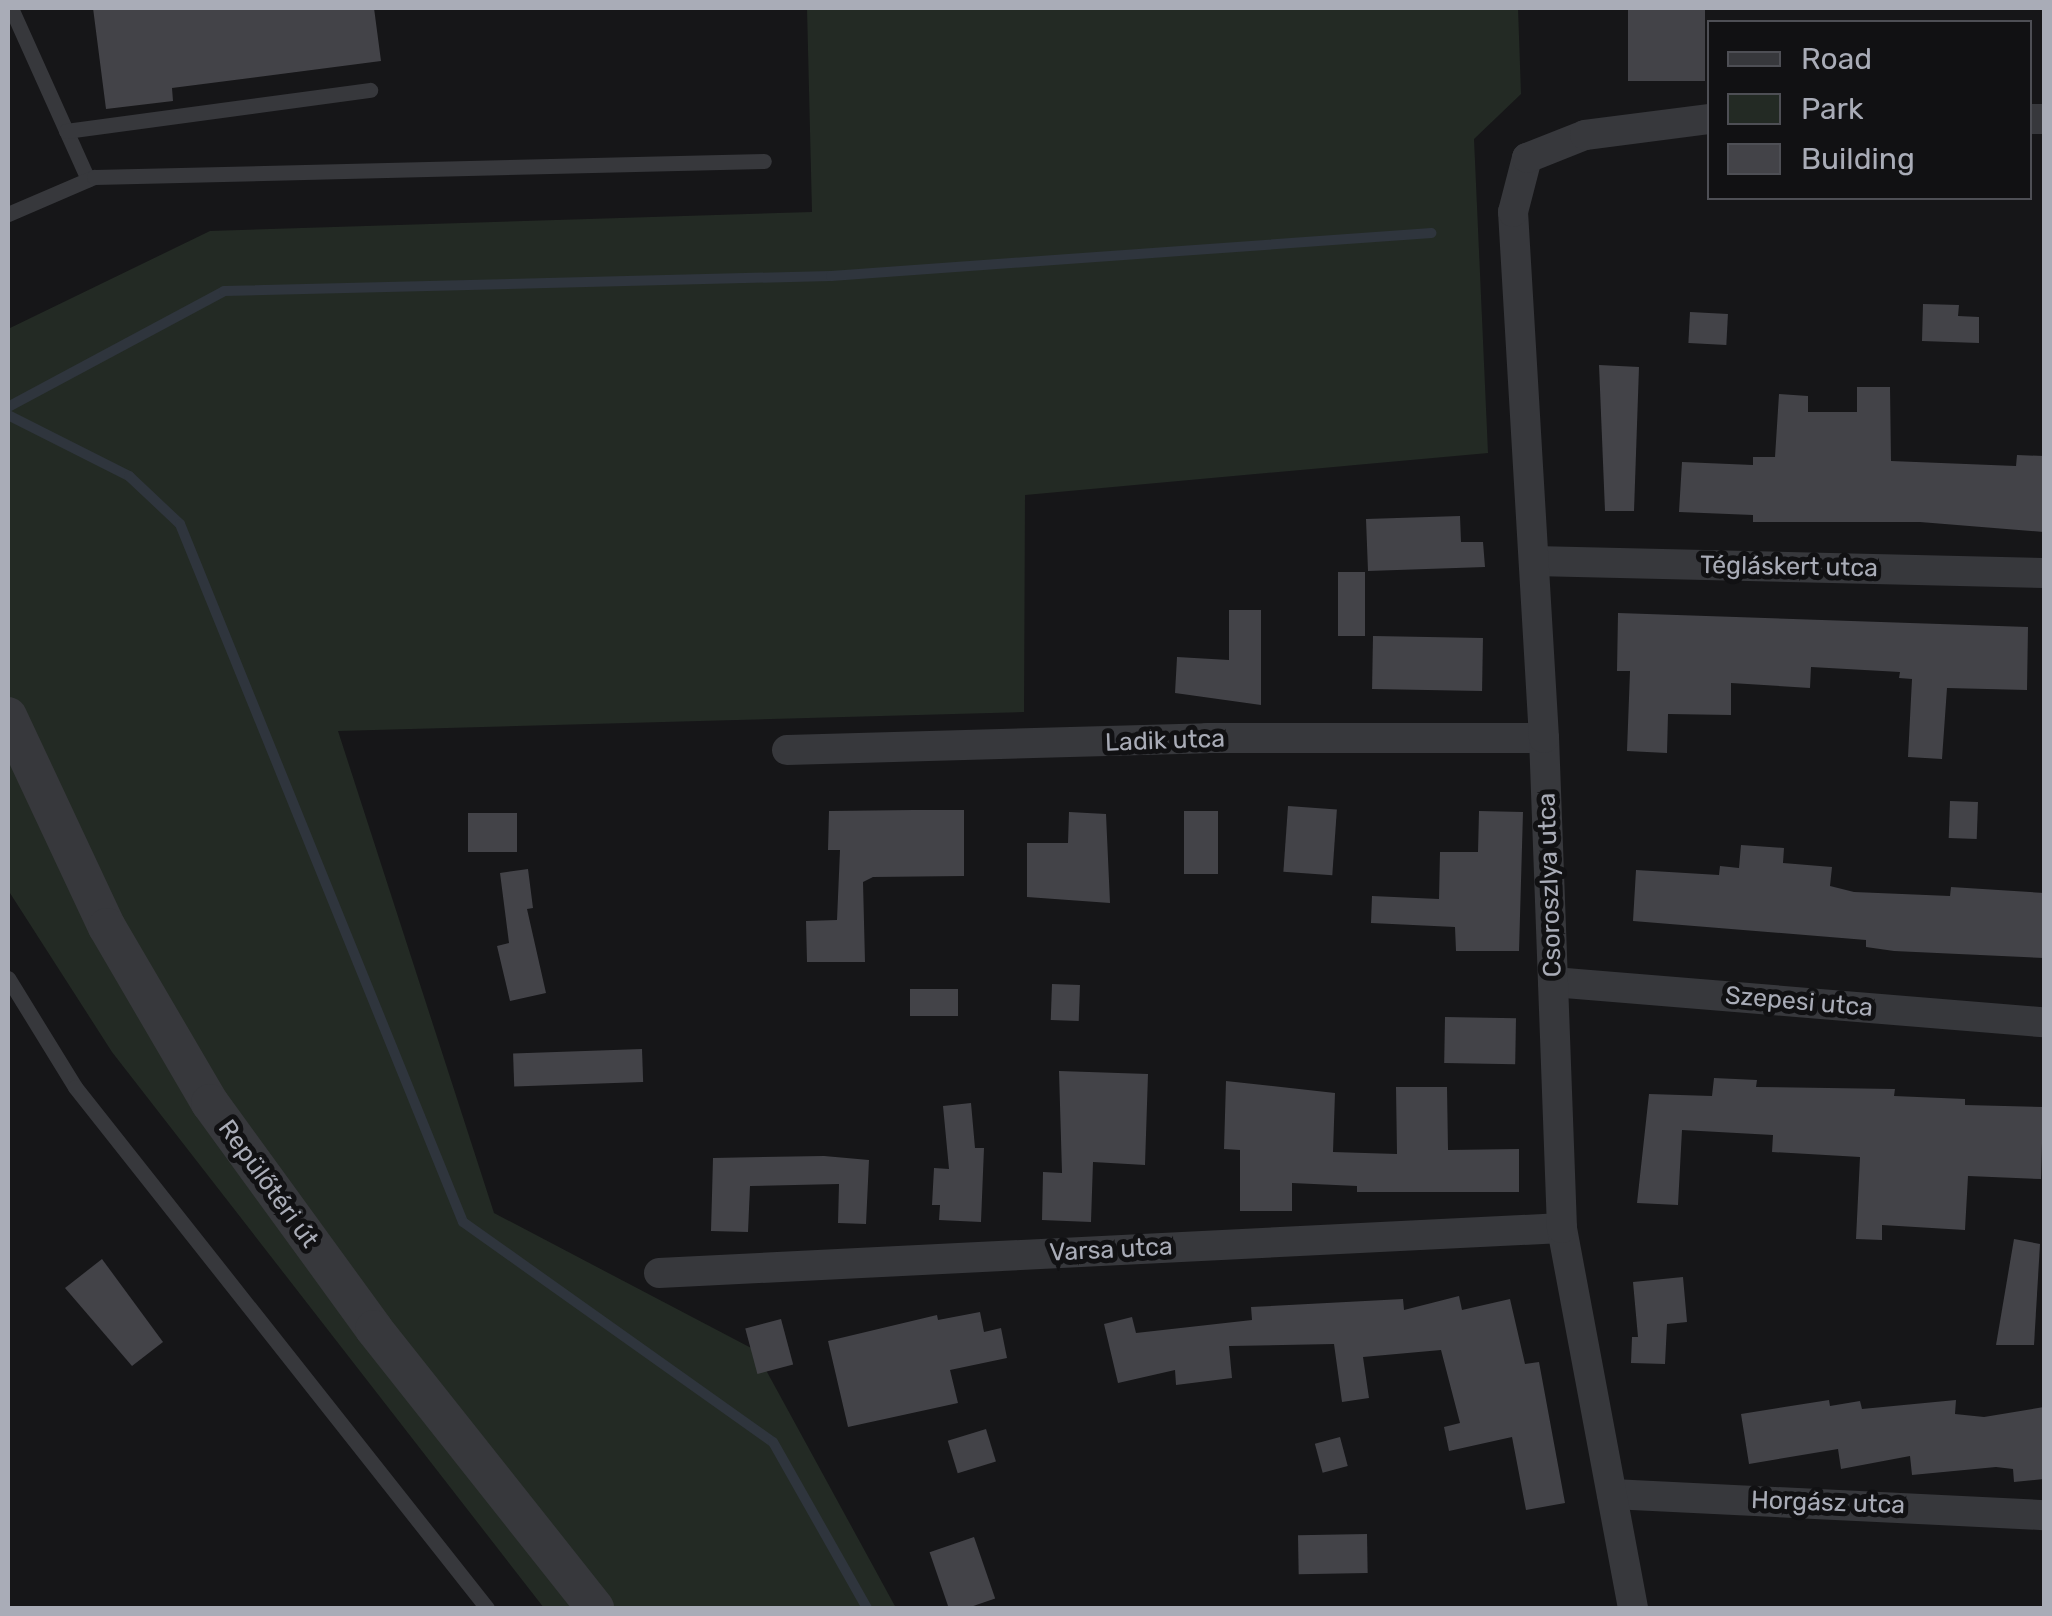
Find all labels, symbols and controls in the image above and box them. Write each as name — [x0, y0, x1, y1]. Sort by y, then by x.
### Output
legend — [1707, 20, 2032, 200]
text: Road — [1801, 41, 1872, 77]
text: Park — [1801, 91, 1863, 127]
text: Building — [1801, 141, 1915, 177]
street label: Tégláskert utca — [1700, 550, 1878, 584]
street label: Ladik utca — [1104, 724, 1226, 758]
street label: Csoroszlya utca — [1532, 792, 1568, 978]
street label: Szepesi utca — [1724, 981, 1874, 1023]
street label: Repülőtéri út — [212, 1114, 324, 1254]
street label: Varsa utca — [1049, 1232, 1173, 1268]
street label: Horgász utca — [1750, 1485, 1906, 1521]

